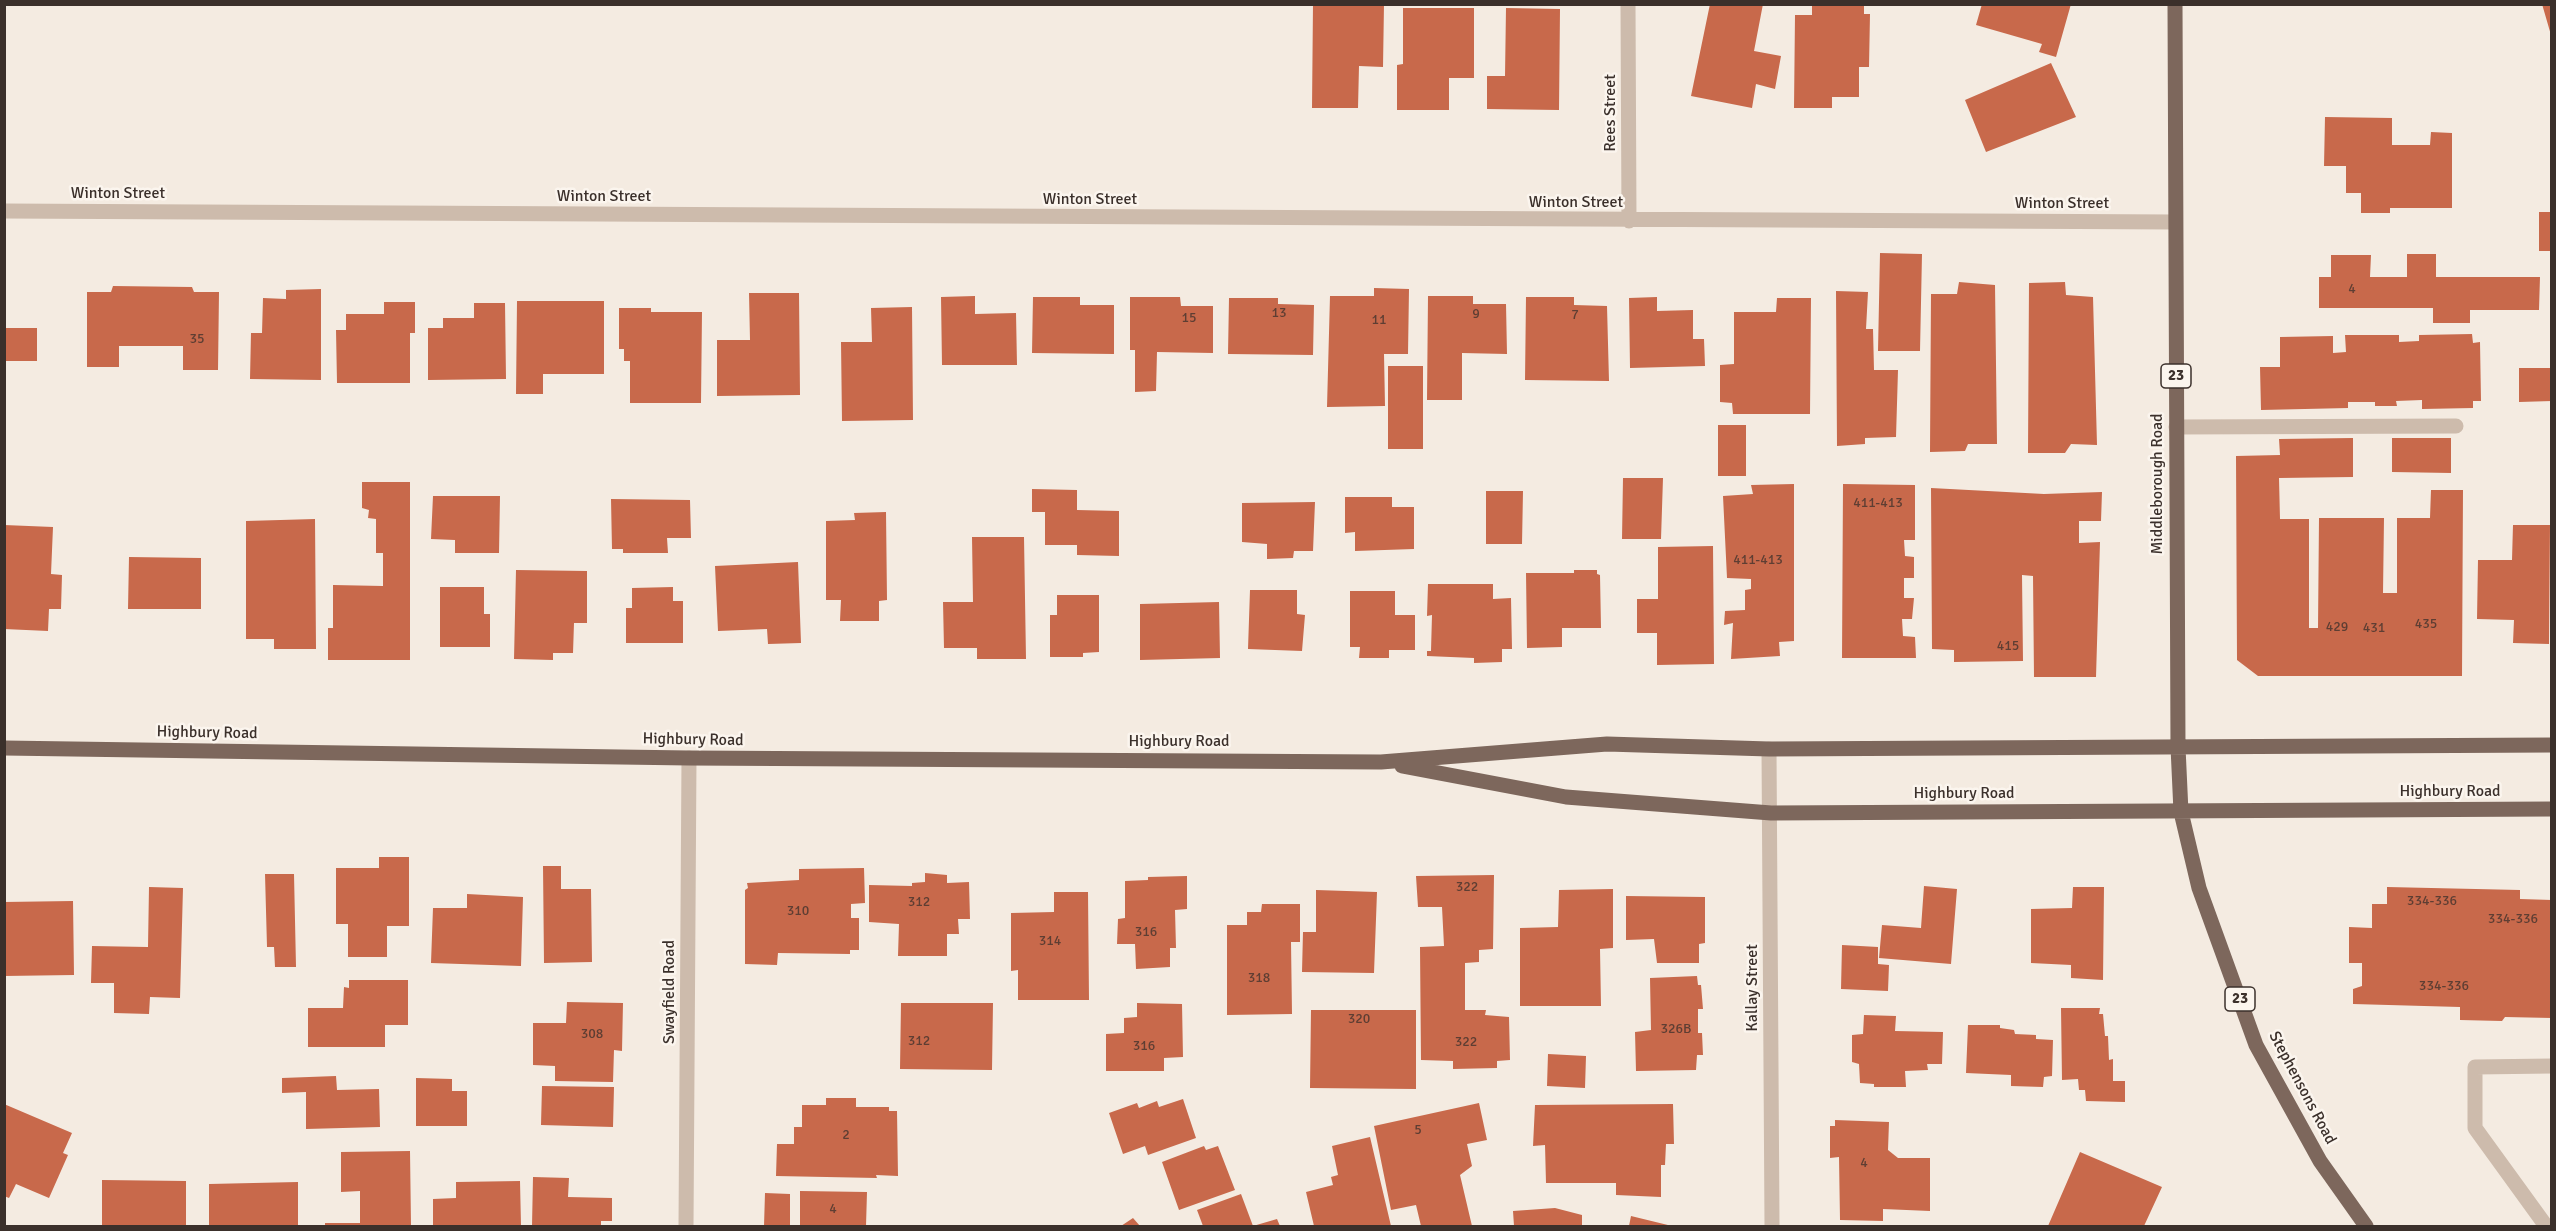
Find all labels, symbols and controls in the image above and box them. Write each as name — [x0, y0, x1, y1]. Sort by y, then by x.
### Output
street label: Rees Street — [1601, 74, 1621, 152]
street label: Winton Street — [71, 184, 165, 204]
street label: Winton Street — [557, 187, 651, 207]
street label: Winton Street — [1043, 190, 1137, 210]
street label: Winton Street — [1529, 193, 1623, 213]
street label: Winton Street — [2015, 194, 2109, 214]
house number: 4 — [2348, 281, 2356, 297]
house number: 13 — [1271, 305, 1287, 321]
house number: 9 — [1472, 306, 1480, 322]
house number: 7 — [1571, 307, 1579, 323]
house number: 15 — [1181, 310, 1197, 326]
house number: 11 — [1371, 312, 1387, 328]
house number: 35 — [189, 331, 205, 347]
road number: 23 — [2161, 364, 2191, 388]
street label: Middleborough Road — [2148, 413, 2168, 555]
house number: 411-413 — [1853, 495, 1903, 511]
house number: 411-413 — [1733, 552, 1783, 568]
house number: 435 — [2415, 616, 2437, 632]
house number: 429 — [2326, 619, 2348, 635]
house number: 431 — [2363, 620, 2385, 636]
house number: 415 — [1997, 638, 2019, 654]
street label: Highbury Road — [156, 723, 258, 743]
street label: Highbury Road — [642, 730, 744, 750]
street label: Highbury Road — [1128, 732, 1230, 752]
street label: Highbury Road — [2399, 782, 2501, 802]
street label: Highbury Road — [1913, 784, 2015, 804]
house number: 322 — [1456, 879, 1478, 895]
house number: 334-336 — [2407, 893, 2457, 909]
house number: 312 — [908, 894, 930, 910]
house number: 310 — [787, 903, 809, 919]
house number: 334-336 — [2488, 911, 2538, 927]
house number: 316 — [1135, 924, 1157, 940]
house number: 314 — [1039, 933, 1061, 949]
street label: Swayfield Road — [660, 940, 680, 1044]
street label: Kallay Street — [1743, 944, 1763, 1032]
house number: 318 — [1248, 970, 1270, 986]
house number: 334-336 — [2419, 978, 2469, 994]
road number: 23 — [2225, 987, 2255, 1011]
house number: 320 — [1348, 1011, 1370, 1027]
house number: 326B — [1660, 1021, 1692, 1037]
house number: 308 — [581, 1026, 603, 1042]
street label: Stephensons Road — [2264, 1028, 2340, 1148]
house number: 312 — [908, 1033, 930, 1049]
house number: 322 — [1455, 1034, 1477, 1050]
house number: 316 — [1133, 1038, 1155, 1054]
house number: 5 — [1414, 1122, 1422, 1138]
house number: 2 — [842, 1127, 850, 1143]
house number: 4 — [1860, 1155, 1868, 1171]
house number: 4 — [829, 1201, 837, 1217]

